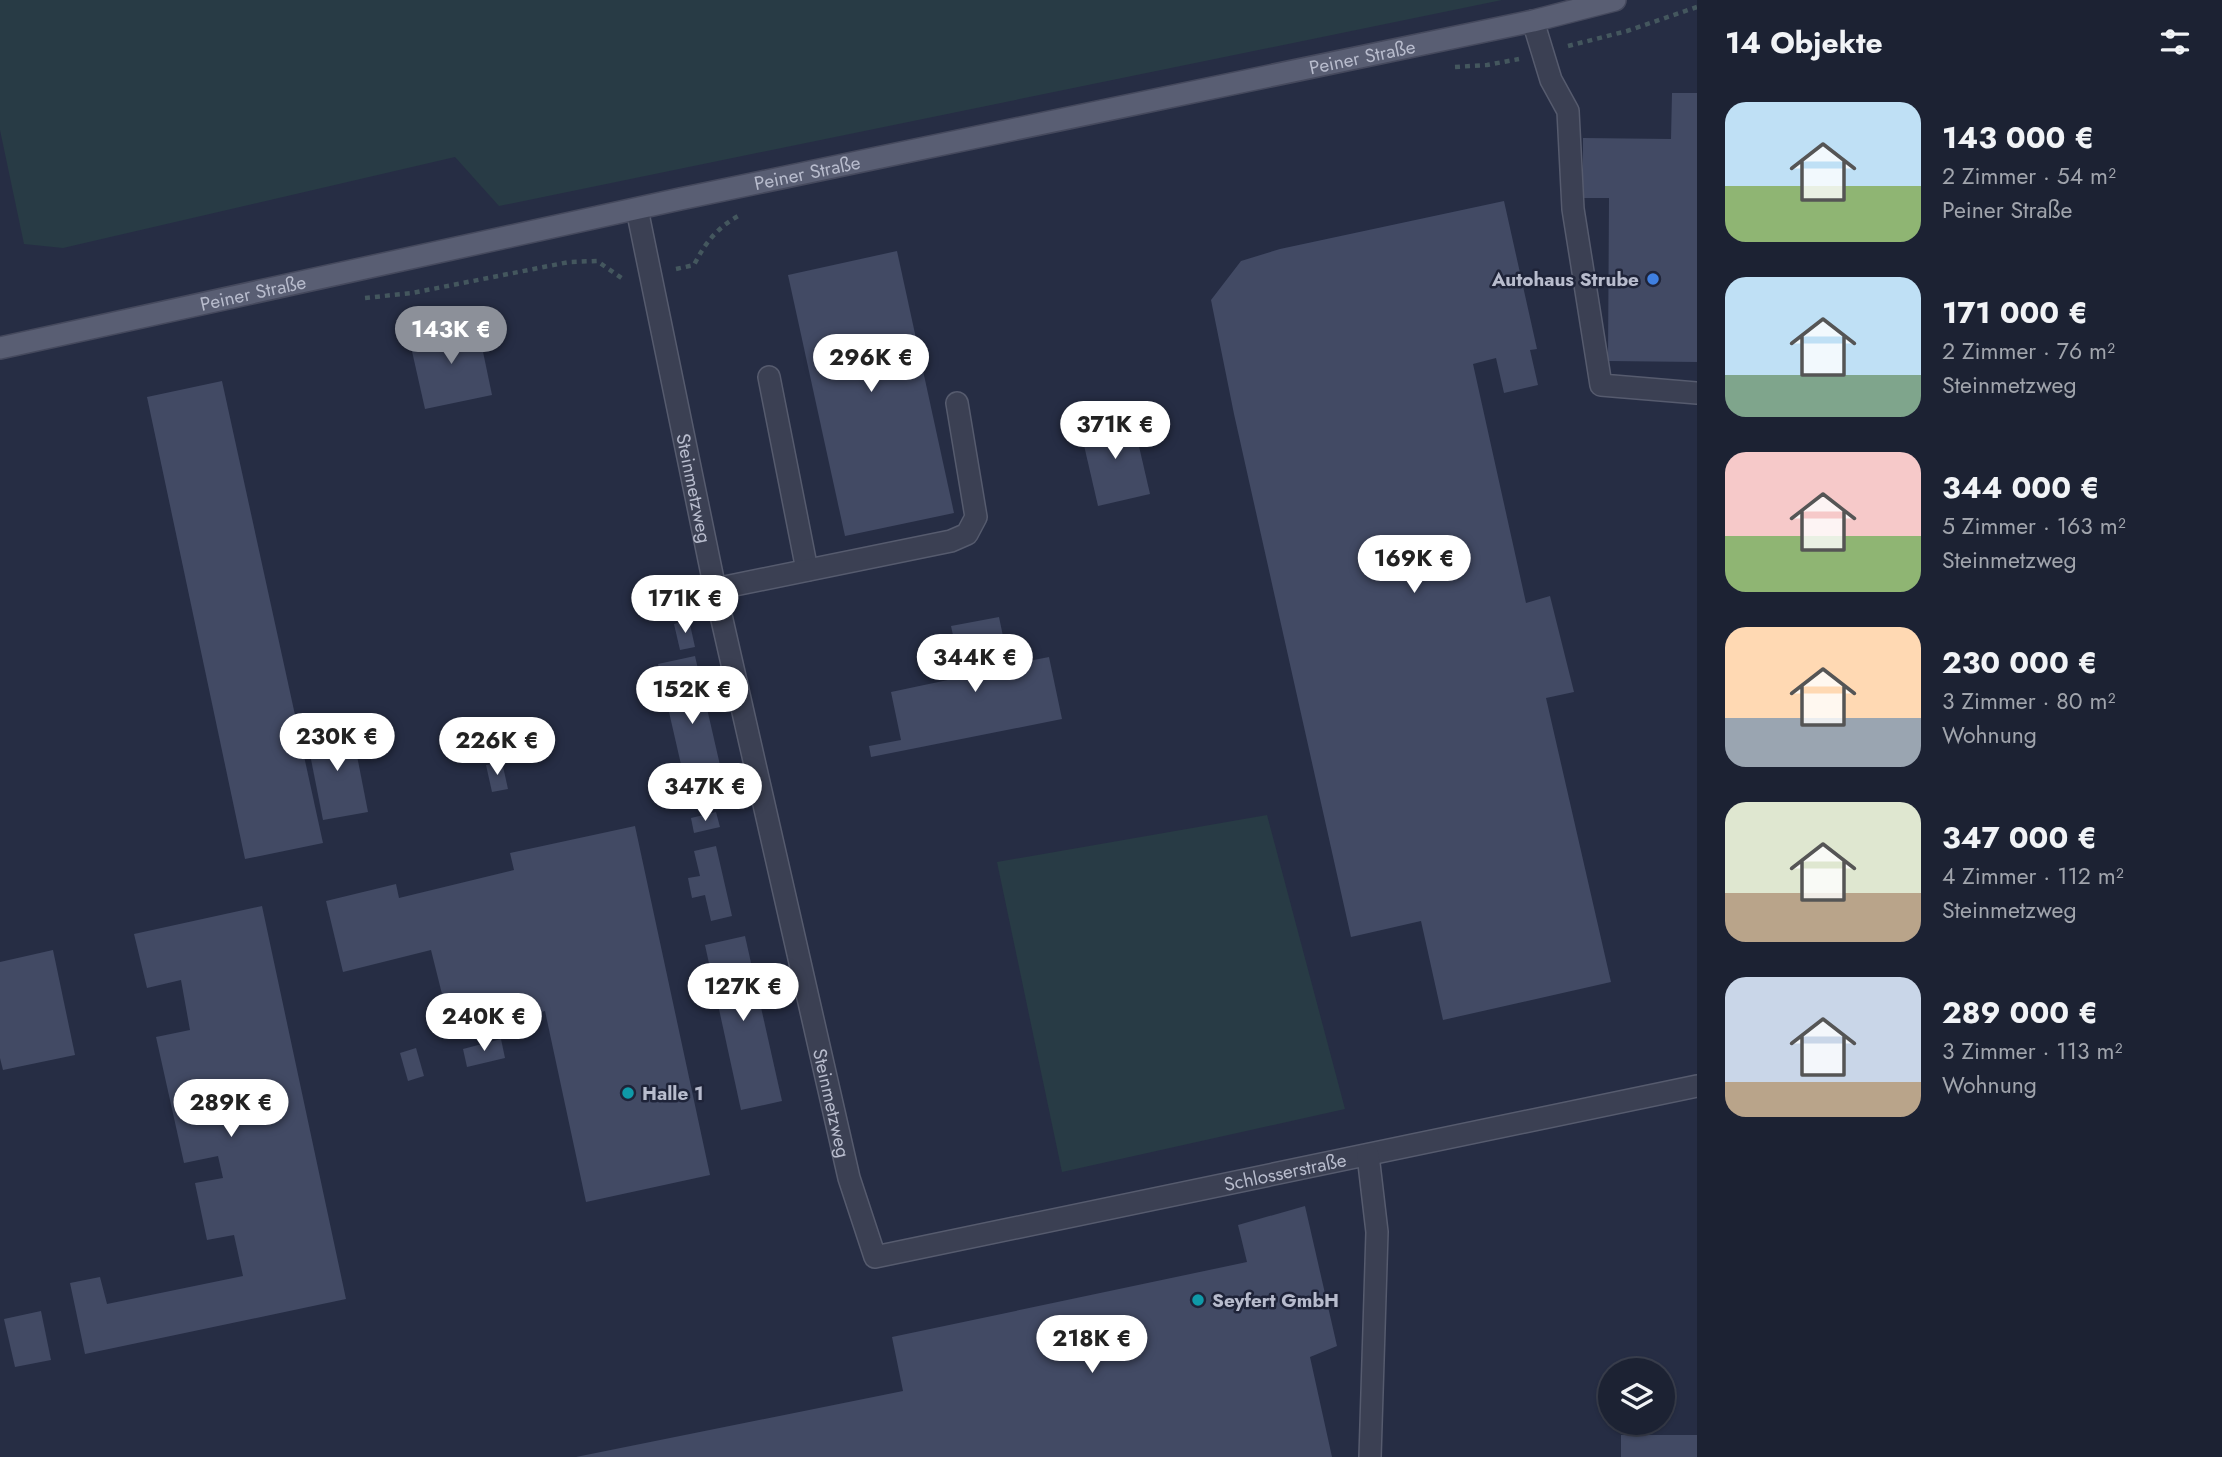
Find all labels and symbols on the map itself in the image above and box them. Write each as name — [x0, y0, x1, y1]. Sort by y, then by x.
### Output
street label: Peiner Straße — [1307, 32, 1418, 81]
street label: Peiner Straße — [752, 148, 863, 197]
place label: Autohaus Strube — [1491, 266, 1639, 293]
street label: Peiner Straße — [197, 268, 309, 317]
marker: Autohaus Strube — [1645, 271, 1661, 287]
pin: 143K € — [394, 306, 508, 366]
pin: 296K € — [814, 334, 928, 394]
pin: 371K € — [1058, 402, 1172, 461]
street label: Steinmetzweg — [670, 431, 719, 545]
pin: 169K € — [1357, 536, 1471, 595]
pin: 171K € — [628, 576, 742, 635]
pin: 344K € — [918, 634, 1032, 694]
pin: 152K € — [635, 666, 749, 726]
pin: 230K € — [280, 714, 394, 773]
pin: 226K € — [440, 718, 554, 777]
pin: 347K € — [648, 764, 762, 823]
pin: 127K € — [686, 964, 800, 1023]
pin: 240K € — [427, 993, 541, 1053]
street label: Steinmetzweg — [806, 1046, 857, 1160]
pin: 289K € — [174, 1080, 288, 1139]
place label: Halle 1 — [642, 1080, 704, 1107]
marker: Halle 1 — [620, 1085, 636, 1101]
street label: Schlosserstraße — [1221, 1146, 1349, 1198]
place label: Seyfert GmbH — [1212, 1287, 1339, 1314]
marker: Seyfert GmbH — [1190, 1292, 1206, 1308]
pin: 218K € — [1035, 1316, 1149, 1375]

